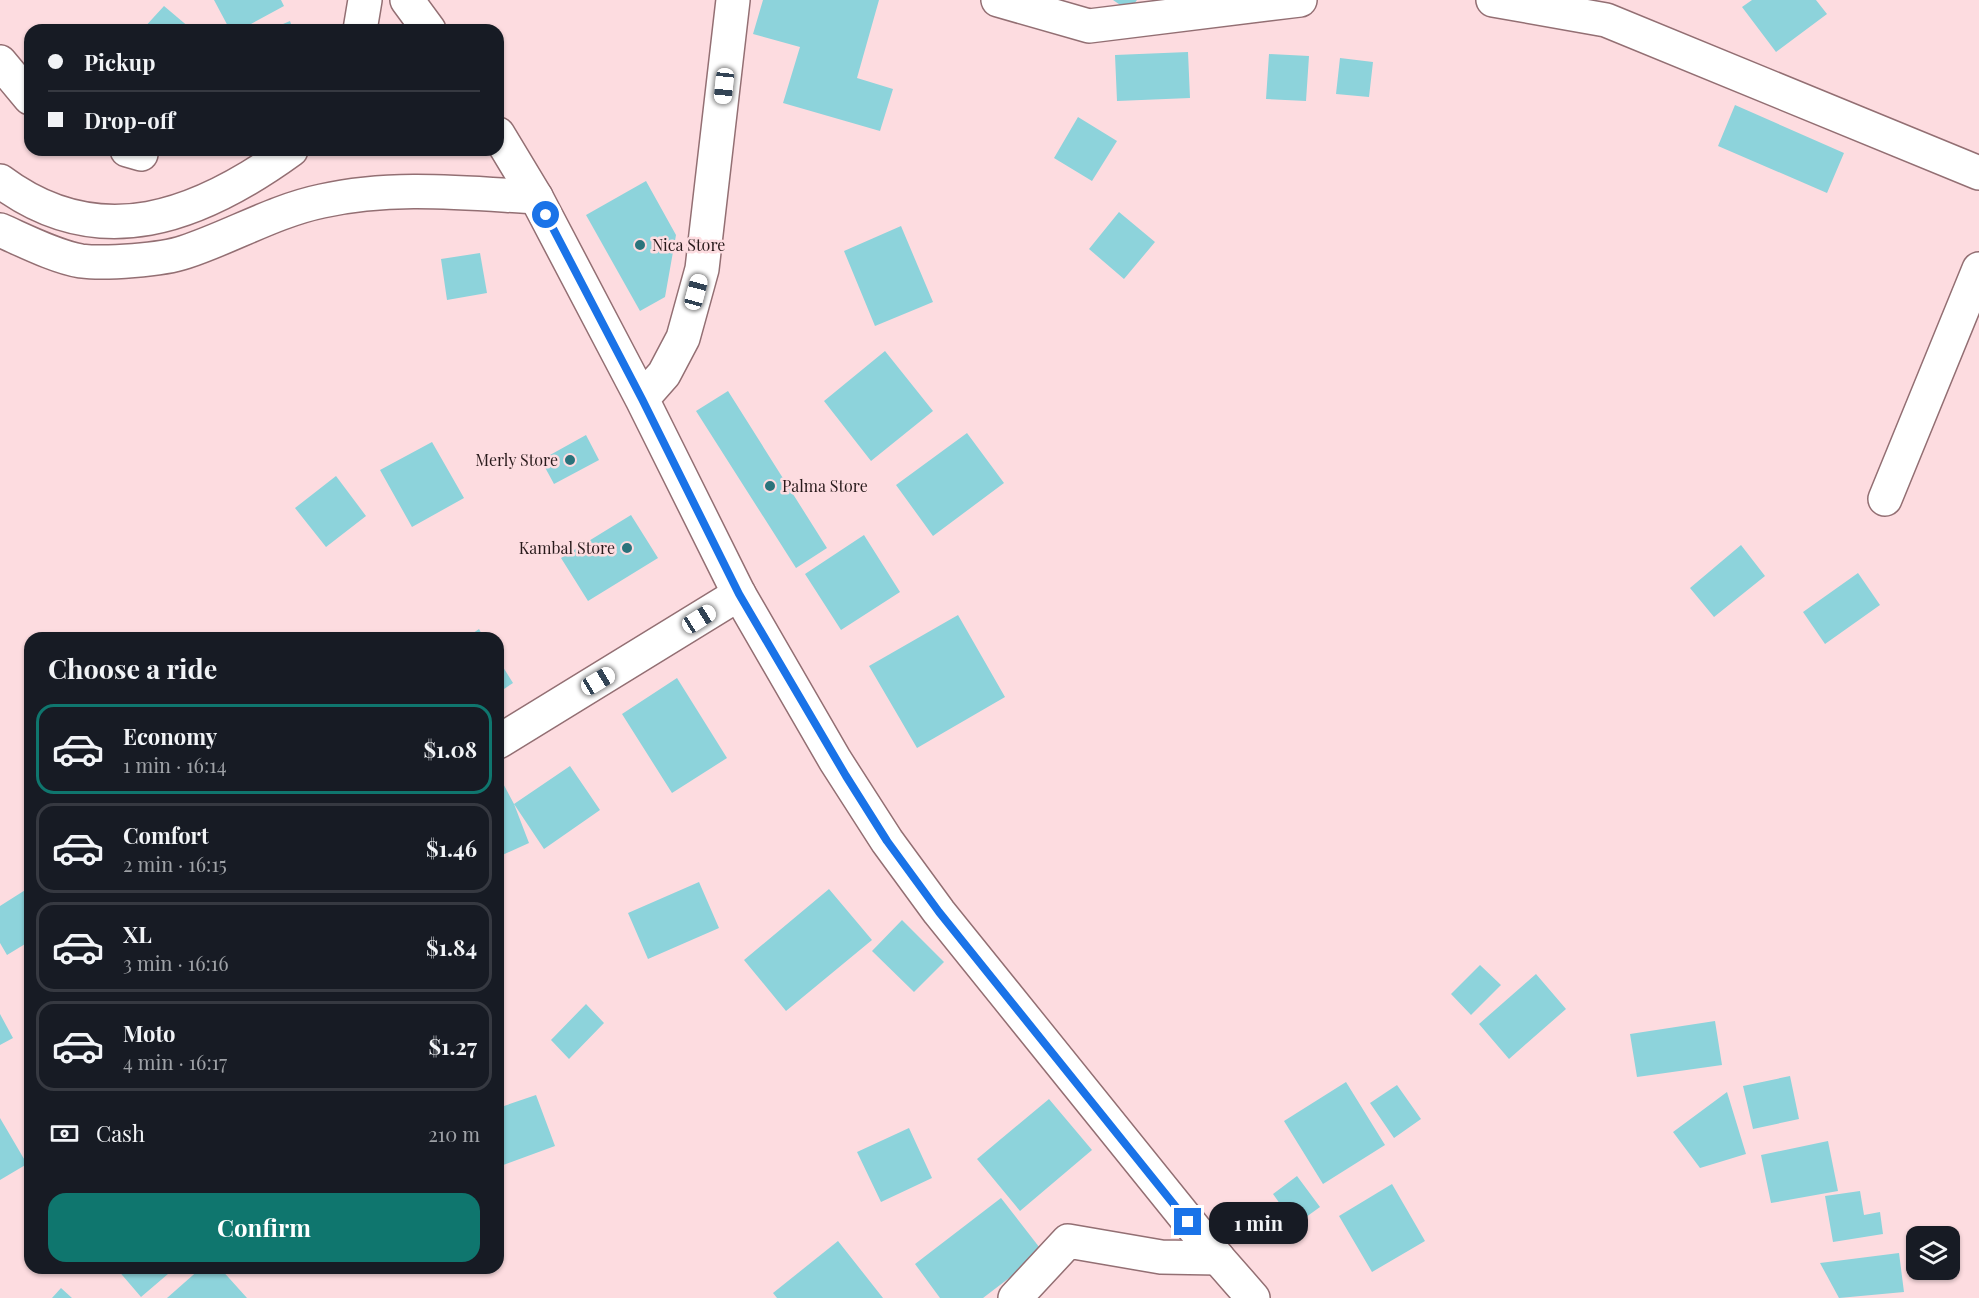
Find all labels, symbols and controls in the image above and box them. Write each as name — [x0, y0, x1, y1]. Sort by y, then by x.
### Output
text: Pickup — [84, 47, 155, 77]
car — [713, 67, 735, 105]
text: Drop-off — [84, 105, 175, 135]
route start — [532, 201, 559, 228]
place label: Nica Store — [652, 234, 725, 255]
marker: Nica Store — [633, 238, 647, 252]
car — [683, 272, 709, 312]
place label: Merly Store — [475, 449, 558, 470]
marker: Merly Store — [563, 453, 577, 467]
place label: Palma Store — [782, 475, 868, 496]
marker: Palma Store — [763, 479, 777, 493]
place label: Kambal Store — [519, 537, 615, 558]
marker: Kambal Store — [620, 541, 634, 555]
car — [679, 602, 719, 636]
text: Choose a ride — [48, 650, 217, 686]
car — [578, 664, 618, 698]
text: Economy — [123, 721, 217, 751]
icon: car — [51, 722, 105, 776]
text: $1.08 — [423, 734, 477, 764]
text: 1 min · 16:14 — [123, 751, 227, 778]
text: Comfort — [123, 820, 209, 850]
icon: car — [51, 821, 105, 875]
text: $1.46 — [426, 833, 477, 863]
text: 2 min · 16:15 — [123, 850, 227, 877]
text: XL — [123, 919, 152, 949]
icon: car — [51, 920, 105, 974]
text: $1.84 — [426, 932, 477, 962]
text: 3 min · 16:16 — [123, 949, 229, 976]
text: Moto — [123, 1018, 176, 1048]
icon: car — [51, 1019, 105, 1073]
text: $1.27 — [428, 1031, 477, 1061]
text: 4 min · 16:17 — [123, 1048, 227, 1075]
icon: cash — [48, 1117, 81, 1150]
text: Cash — [96, 1118, 145, 1148]
text: 210 m — [428, 1120, 480, 1147]
button: Confirm — [48, 1193, 480, 1262]
callout: 1 min — [1209, 1201, 1308, 1243]
route end — [1174, 1208, 1201, 1235]
text: 1 min — [1234, 1209, 1283, 1236]
map controls — [1906, 1226, 1960, 1280]
button: layers — [1906, 1226, 1960, 1280]

